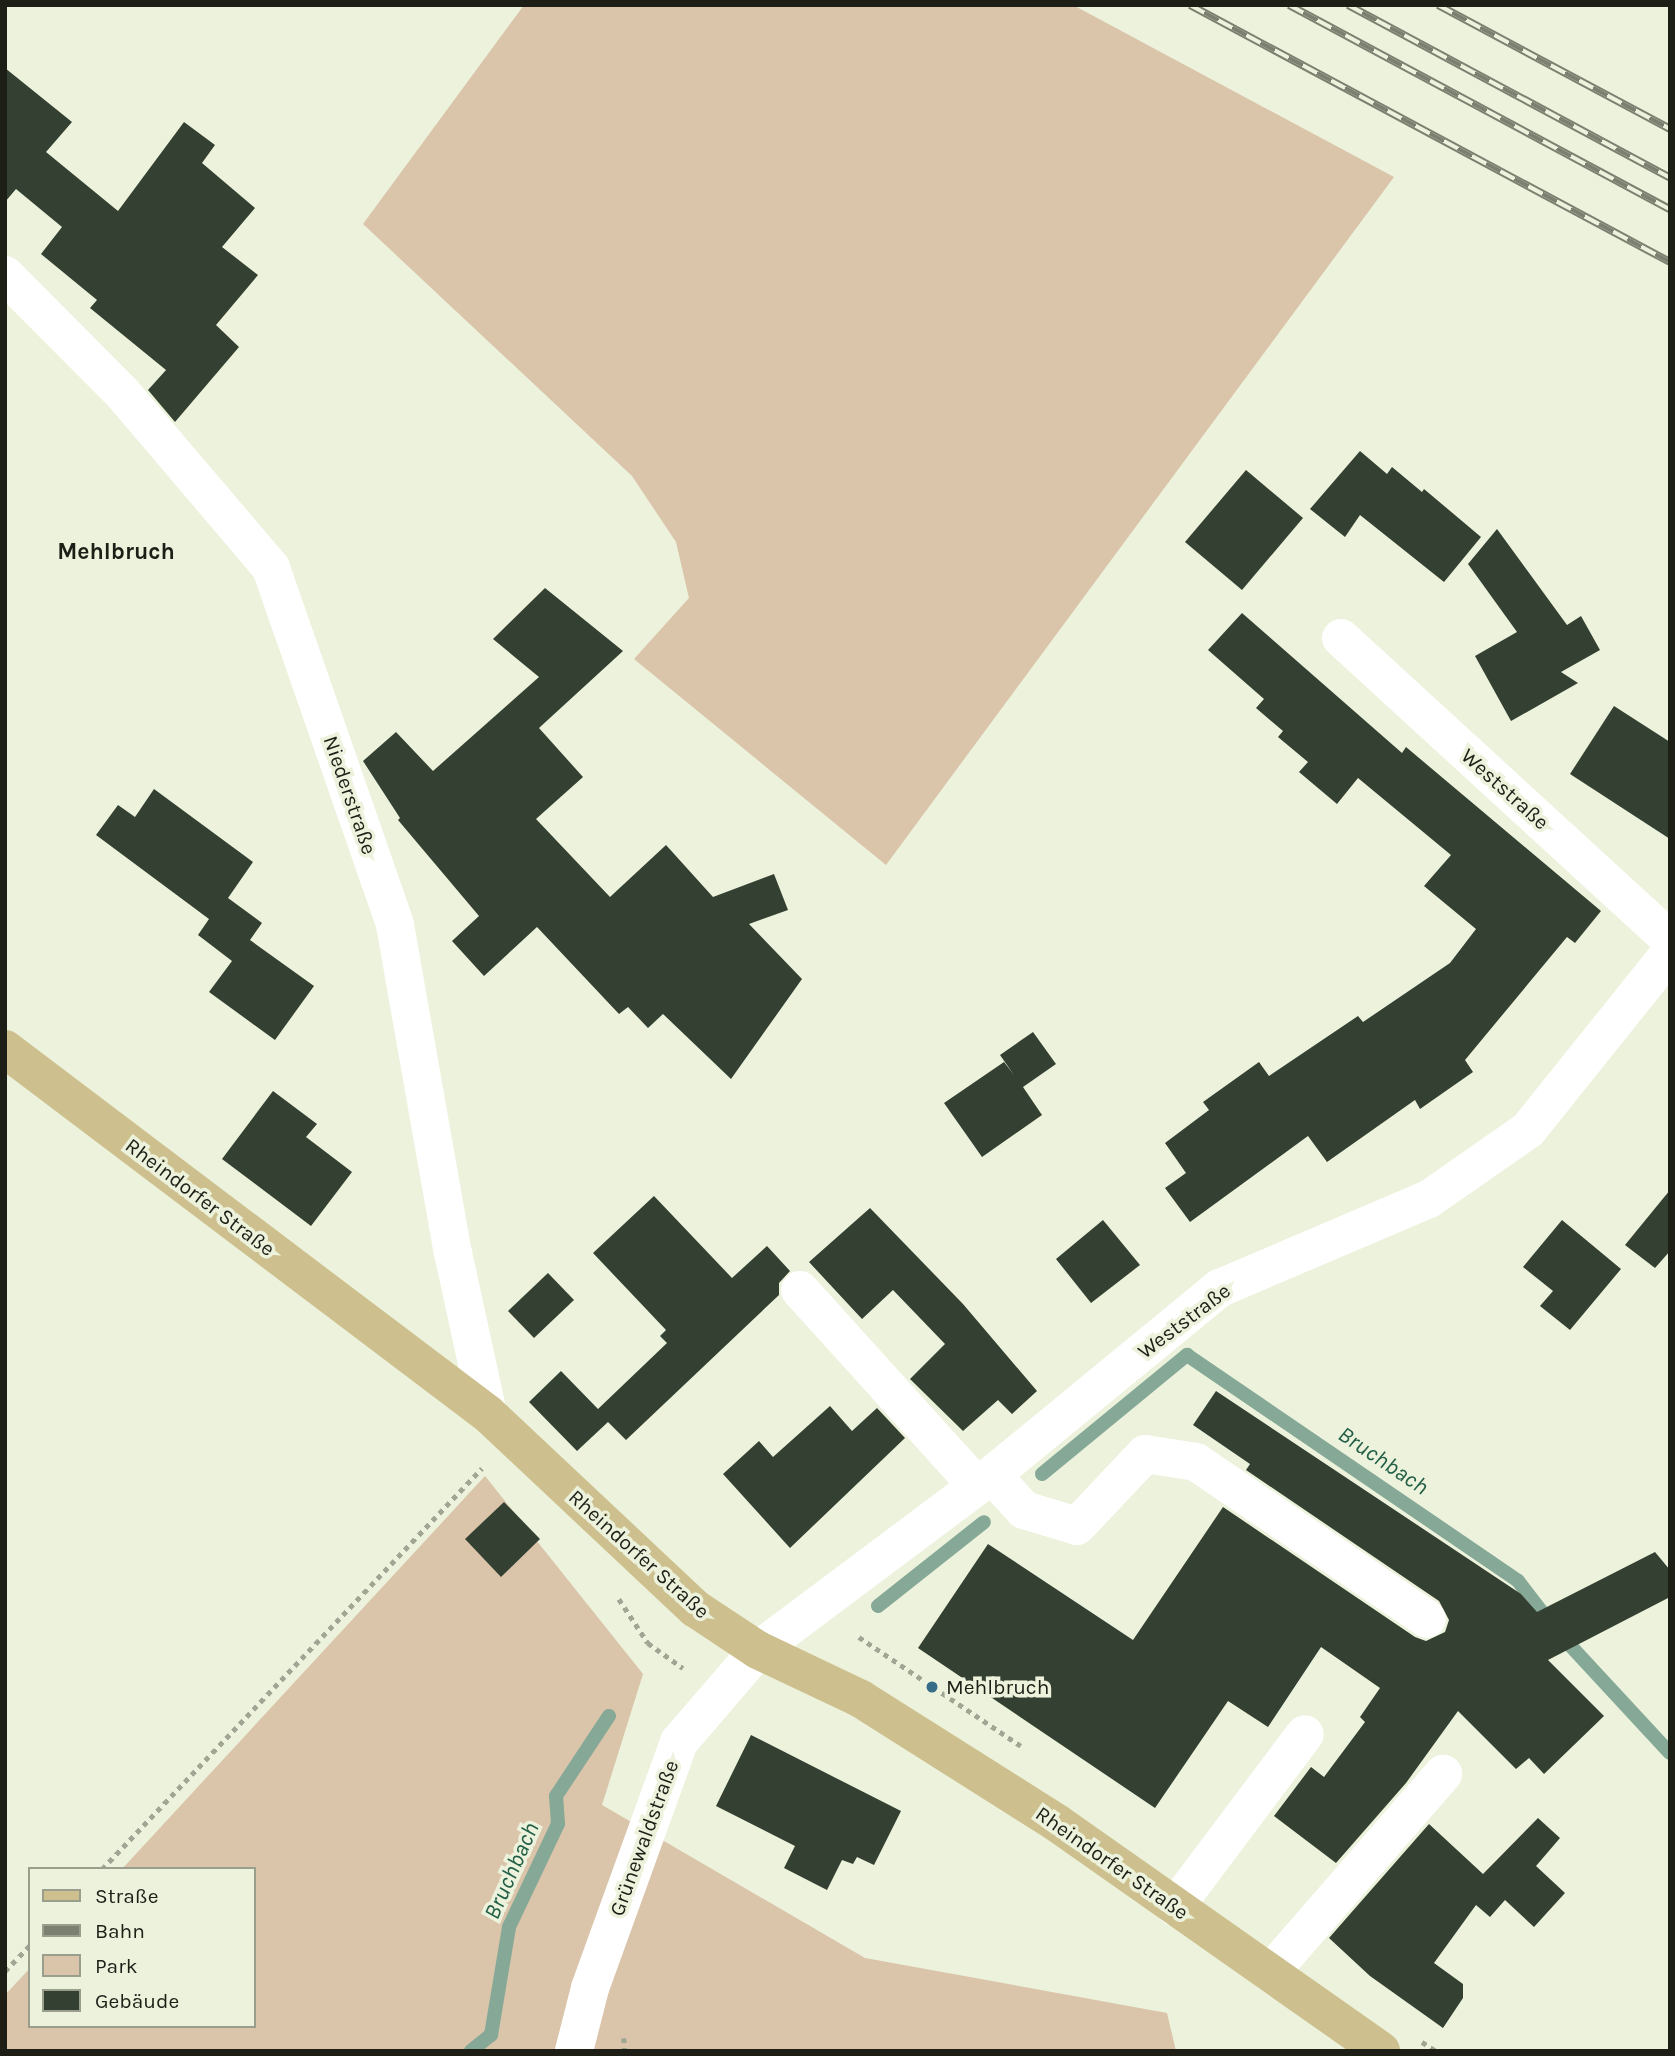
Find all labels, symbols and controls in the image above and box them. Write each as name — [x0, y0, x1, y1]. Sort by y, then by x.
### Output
district label: Mehlbruch — [57, 538, 175, 566]
street label: Niederstraße — [318, 732, 382, 858]
street label: Weststraße — [1456, 743, 1554, 835]
street label: Rheindorfer Straße — [120, 1133, 280, 1261]
street label: Weststraße — [1133, 1278, 1235, 1364]
water label: Bruchbach — [1332, 1421, 1434, 1501]
street label: Rheindorfer Straße — [563, 1484, 715, 1624]
place label: Mehlbruch — [946, 1674, 1049, 1700]
marker: Mehlbruch — [924, 1679, 940, 1695]
street label: Grünewaldstraße — [604, 1757, 684, 1919]
street label: Rheindorfer Straße — [1031, 1801, 1193, 1925]
water label: Bruchbach — [478, 1818, 546, 1924]
legend — [28, 1867, 256, 2028]
text: Straße — [95, 1884, 158, 1908]
text: Bahn — [95, 1919, 145, 1943]
text: Park — [95, 1954, 138, 1978]
text: Gebäude — [95, 1989, 179, 2013]

